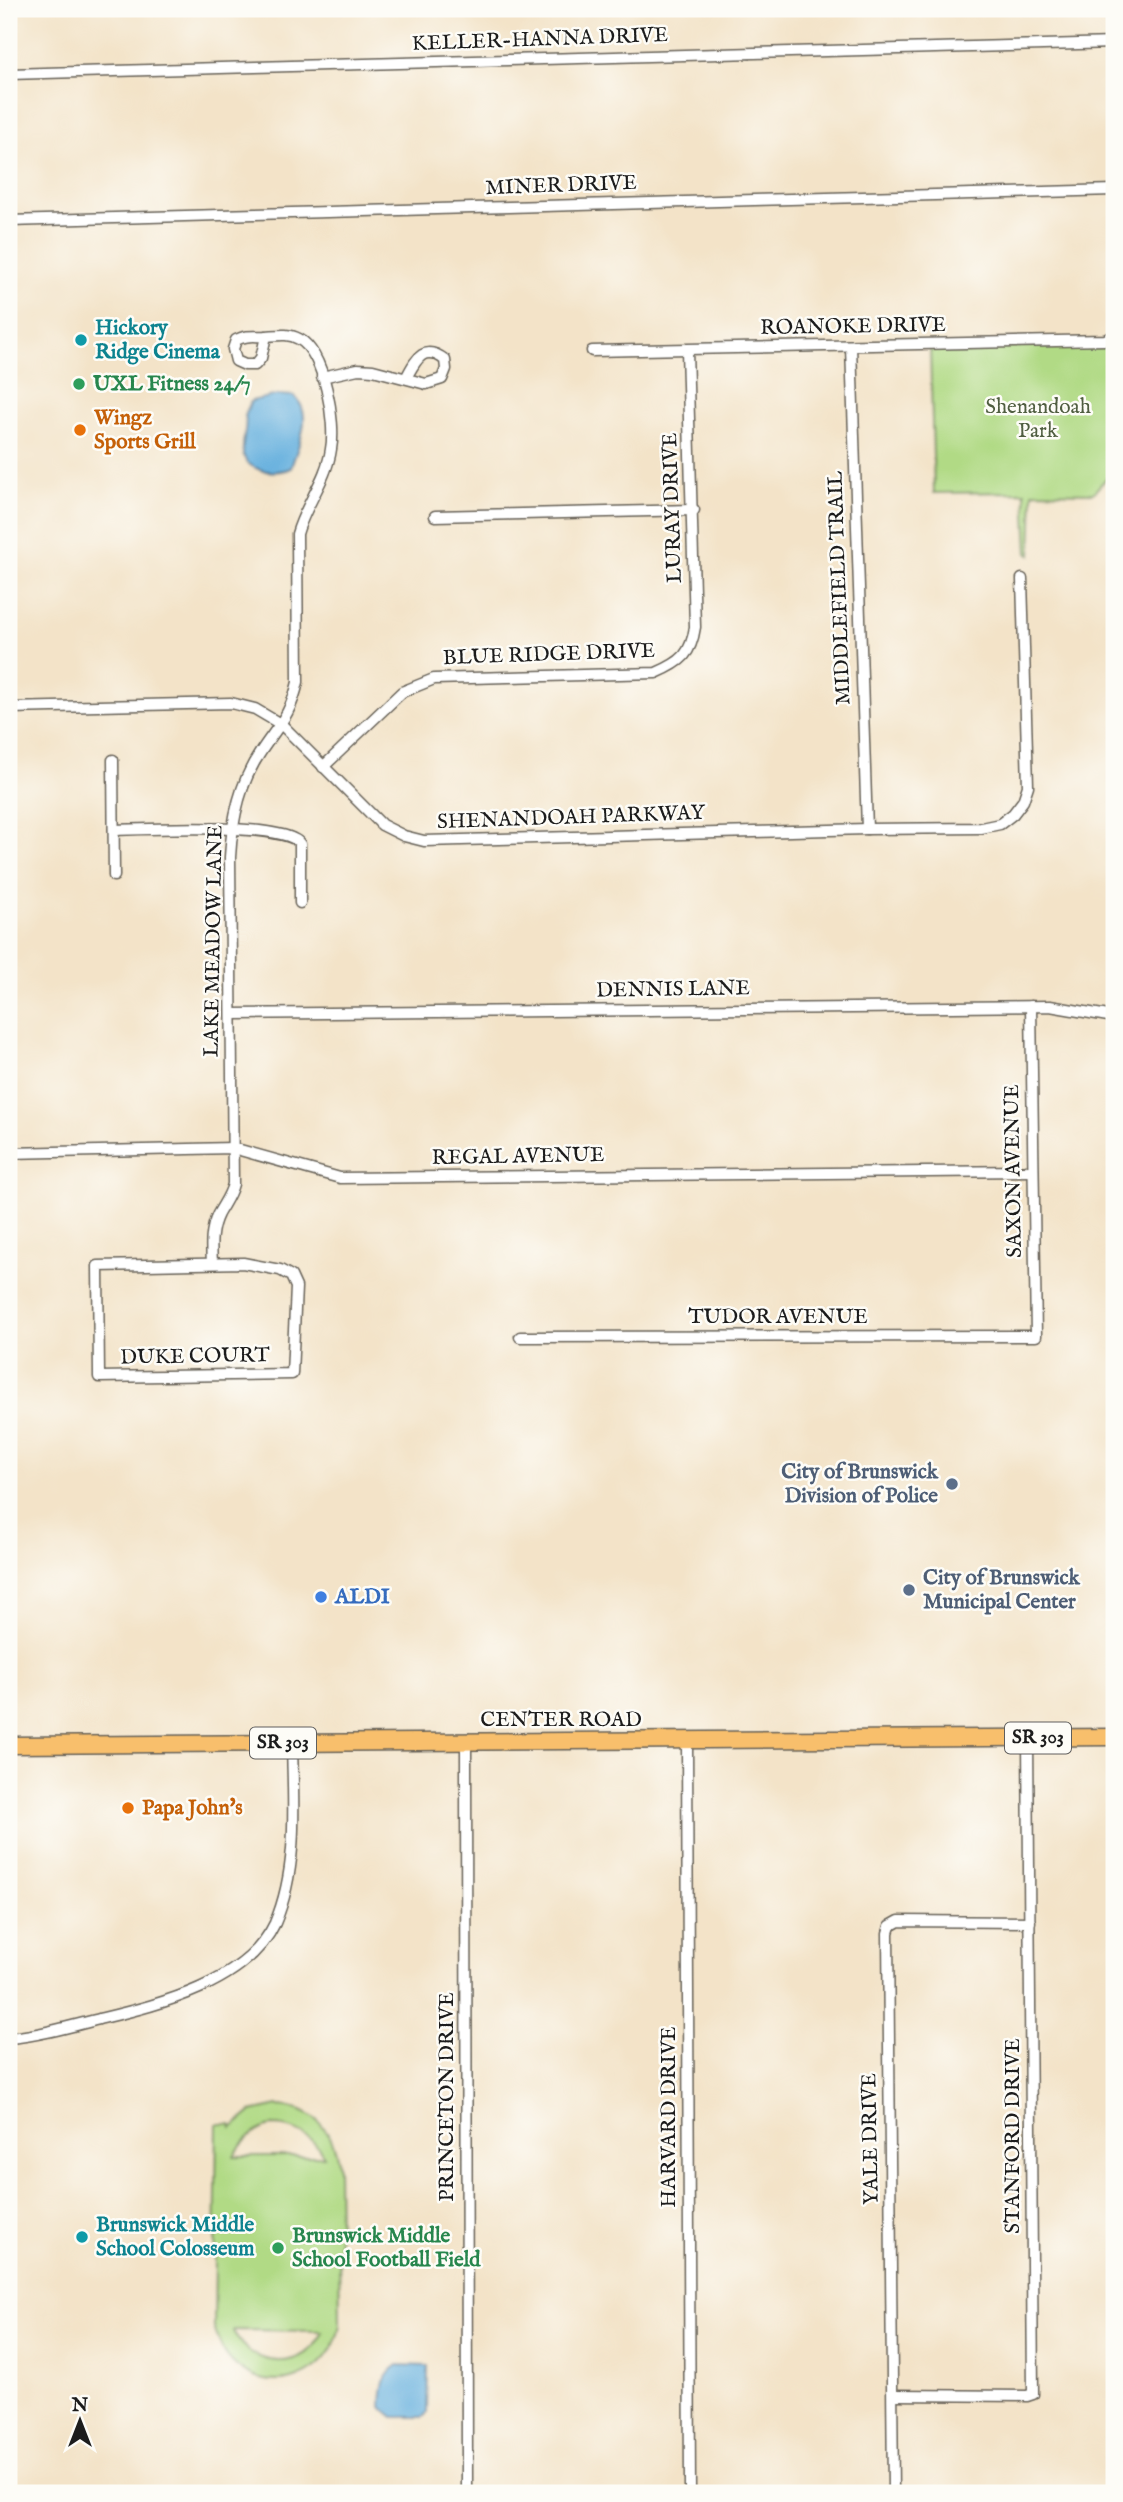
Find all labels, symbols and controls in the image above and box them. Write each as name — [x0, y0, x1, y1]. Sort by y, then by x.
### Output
street label: KELLER-HANNA DRIVE — [411, 22, 669, 58]
street label: MINER DRIVE — [485, 170, 637, 202]
street label: ROANOKE DRIVE — [760, 312, 946, 342]
place label: Hickory Ridge Cinema — [95, 315, 221, 366]
marker: Hickory Ridge Cinema — [73, 332, 89, 348]
place label: UXL Fitness 24/7 — [92, 371, 251, 398]
marker: UXL Fitness 24/7 — [71, 376, 87, 392]
park label: Shenandoah Park — [985, 394, 1091, 445]
place label: Wingz Sports Grill — [93, 405, 197, 456]
marker: Wingz Sports Grill — [72, 422, 88, 438]
street label: LURAY DRIVE — [657, 432, 689, 584]
street label: MIDDLEFIELD TRAIL — [822, 471, 858, 705]
street label: BLUE RIDGE DRIVE — [442, 638, 656, 672]
street label: SHENANDOAH PARKWAY — [437, 800, 707, 836]
street label: LAKE MEADOW LANE — [198, 825, 230, 1057]
street label: DENNIS LANE — [596, 975, 750, 1005]
street label: SAXON AVENUE — [999, 1084, 1029, 1258]
street label: REGAL AVENUE — [431, 1142, 605, 1172]
street label: TUDOR AVENUE — [688, 1304, 868, 1331]
street label: DUKE COURT — [120, 1342, 271, 1372]
place label: City of Brunswick Division of Police — [781, 1459, 939, 1510]
marker: City of Brunswick Division of Police — [944, 1476, 960, 1492]
place label: City of Brunswick Municipal Center — [923, 1565, 1080, 1616]
marker: City of Brunswick Municipal Center — [901, 1582, 917, 1598]
place label: ALDI — [334, 1584, 390, 1611]
marker: ALDI — [313, 1589, 329, 1605]
street label: CENTER ROAD — [480, 1707, 642, 1734]
road number: SR 303 — [1005, 1722, 1071, 1754]
road number: SR 303 — [250, 1728, 316, 1758]
place label: Papa John's — [142, 1795, 243, 1822]
marker: Papa John's — [120, 1800, 136, 1816]
street label: PRINCETON DRIVE — [434, 1992, 461, 2202]
street label: HARVARD DRIVE — [656, 2026, 683, 2208]
street label: STANFORD DRIVE — [1000, 2038, 1027, 2234]
street label: YALE DRIVE — [856, 2073, 886, 2205]
place label: Brunswick Middle School Colosseum — [96, 2212, 255, 2263]
place label: Brunswick Middle School Football Field — [292, 2223, 481, 2274]
marker: Brunswick Middle School Colosseum — [74, 2229, 90, 2245]
marker: Brunswick Middle School Football Field — [270, 2240, 286, 2256]
north arrow — [46, 2386, 116, 2456]
text: N — [71, 2394, 89, 2418]

